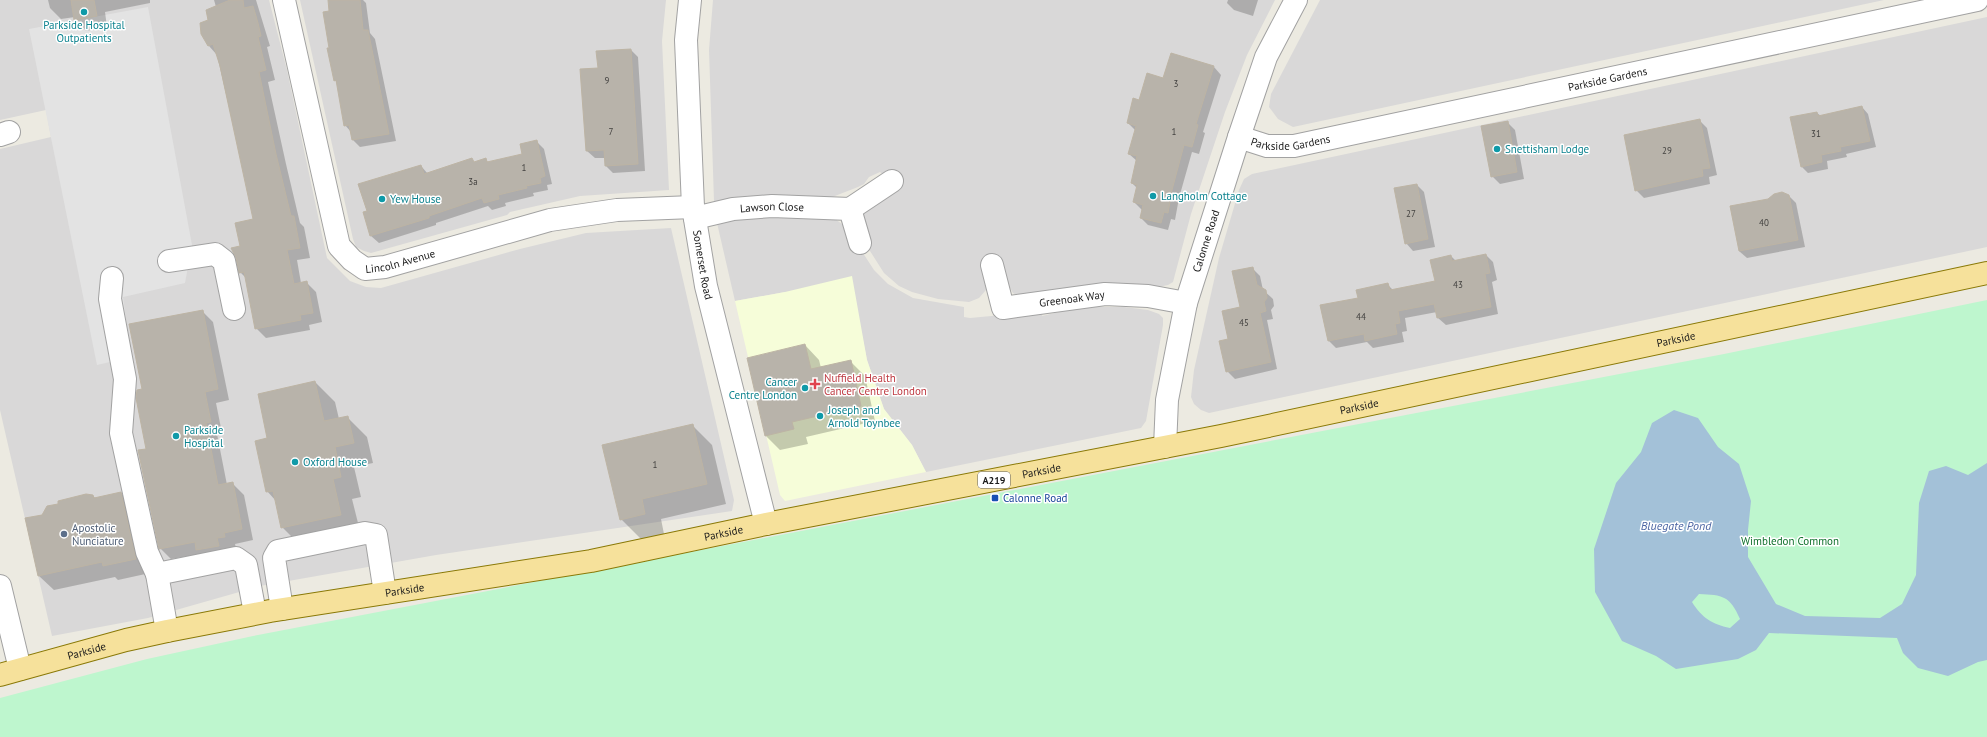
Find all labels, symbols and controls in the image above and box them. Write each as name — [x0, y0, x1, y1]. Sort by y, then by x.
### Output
marker: Parkside Hospital Outpatients — [79, 7, 89, 17]
place label: Parkside Hospital Outpatients — [43, 18, 126, 45]
street label: Parkside Gardens — [1567, 64, 1649, 94]
house number: 9 — [605, 75, 610, 86]
house number: 3 — [1174, 78, 1179, 89]
house number: 7 — [609, 126, 614, 137]
house number: 1 — [1172, 126, 1177, 137]
house number: 31 — [1811, 128, 1821, 139]
street label: Parkside Gardens — [1249, 131, 1332, 153]
place label: Snettisham Lodge — [1505, 142, 1590, 156]
marker: Snettisham Lodge — [1492, 144, 1502, 154]
house number: 29 — [1662, 145, 1672, 156]
house number: 1 — [522, 162, 527, 173]
house number: 3a — [468, 176, 478, 187]
place label: Langholm Cottage — [1161, 189, 1247, 203]
marker: Langholm Cottage — [1148, 191, 1158, 201]
place label: Yew House — [390, 192, 441, 206]
marker: Yew House — [377, 194, 387, 204]
street label: Lawson Close — [739, 199, 805, 215]
street label: Calonne Road — [1189, 208, 1222, 274]
house number: 27 — [1406, 208, 1416, 219]
house number: 40 — [1759, 217, 1769, 228]
street label: Somerset Road — [690, 229, 716, 301]
street label: Lincoln Avenue — [365, 246, 437, 276]
house number: 43 — [1453, 279, 1463, 290]
street label: Greenoak Way — [1038, 287, 1106, 310]
house number: 44 — [1356, 311, 1366, 322]
house number: 45 — [1239, 317, 1249, 328]
street label: Parkside — [1655, 328, 1697, 350]
place label: Nuffield Health Cancer Centre London — [824, 371, 927, 398]
place label: Cancer Centre London — [729, 375, 797, 402]
marker: Nuffield Health Cancer Centre London — [809, 378, 821, 390]
marker: Cancer Centre London — [800, 383, 810, 393]
street label: Parkside — [1338, 396, 1380, 418]
place label: Joseph and Arnold Toynbee — [827, 403, 901, 430]
marker: Joseph and Arnold Toynbee — [815, 411, 825, 421]
place label: Parkside Hospital — [184, 423, 224, 450]
marker: Parkside Hospital — [171, 431, 181, 441]
place label: Oxford House — [303, 455, 368, 469]
marker: Oxford House — [290, 457, 300, 467]
house number: 1 — [653, 459, 658, 470]
street label: Parkside — [1021, 460, 1063, 481]
road number: A219 — [978, 472, 1010, 488]
place label: Calonne Road — [1003, 491, 1068, 505]
marker: Calonne Road — [990, 493, 1000, 503]
water label: Bluegate Pond — [1641, 518, 1712, 533]
place label: Apostolic Nunciature — [72, 521, 124, 548]
street label: Parkside — [703, 522, 745, 544]
marker: Apostolic Nunciature — [59, 529, 69, 539]
park label: Wimbledon Common — [1741, 534, 1839, 548]
street label: Parkside — [384, 580, 426, 600]
street label: Parkside — [66, 639, 108, 663]

